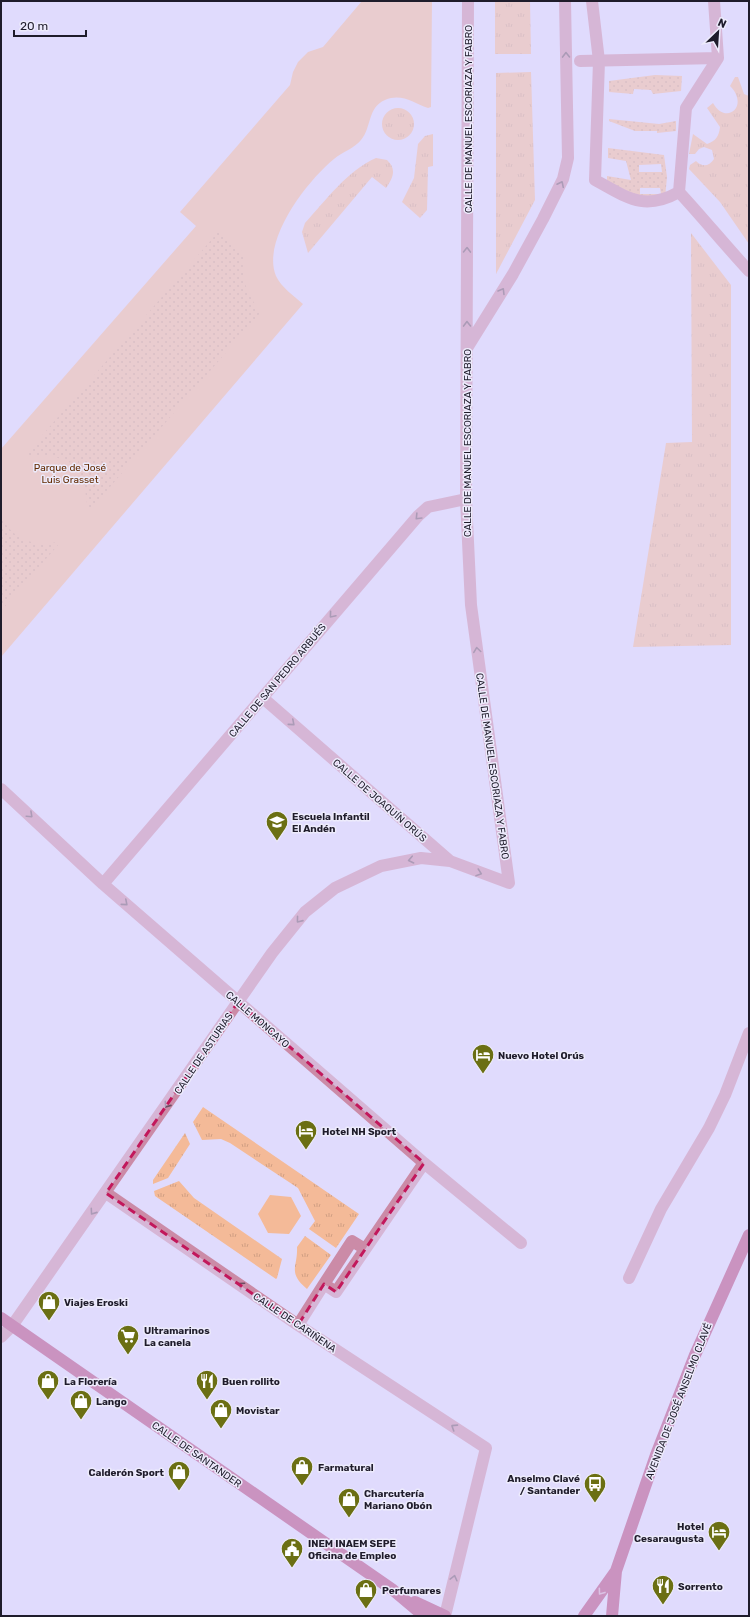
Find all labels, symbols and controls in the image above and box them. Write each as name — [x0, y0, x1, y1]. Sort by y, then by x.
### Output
scale bar — [14, 12, 86, 38]
north arrow — [698, 12, 738, 52]
text: N — [716, 16, 728, 31]
text: 20 m — [20, 19, 48, 33]
street label: CALLE DE MANUEL ESCORIAZA Y FABRO — [463, 25, 475, 213]
one-way arrow — [562, 52, 571, 58]
one-way arrow — [556, 181, 563, 188]
one-way arrow — [462, 247, 471, 253]
one-way arrow — [498, 288, 505, 296]
one-way arrow — [463, 321, 471, 327]
street label: CALLE DE MANUEL ESCORIAZA Y FABRO — [462, 349, 474, 537]
park label: Parque de José Luis Grasset — [34, 462, 107, 486]
one-way arrow — [415, 512, 423, 520]
one-way arrow — [330, 610, 337, 617]
street label: CALLE DE SAN PEDRO ARBUÉS — [227, 621, 329, 740]
one-way arrow — [473, 647, 482, 653]
street label: CALLE DE MANUEL ESCORIAZA Y FABRO — [473, 672, 511, 860]
one-way arrow — [287, 719, 295, 726]
street label: CALLE DE JOAQUÍN ORÚS — [330, 757, 429, 845]
school or university icon: Escuela Infantil El Andén — [264, 809, 290, 842]
one-way arrow — [25, 810, 32, 817]
place label: Escuela Infantil El Andén — [292, 811, 370, 835]
one-way arrow — [408, 856, 414, 864]
one-way arrow — [475, 868, 482, 876]
one-way arrow — [120, 899, 128, 906]
one-way arrow — [297, 915, 304, 922]
street label: CALLE MONCAYO — [223, 989, 292, 1051]
street label: CALLE DE ASTURIAS — [172, 1010, 236, 1097]
hotel icon: Nuevo Hotel Orús — [470, 1042, 496, 1075]
place label: Nuevo Hotel Orús — [498, 1050, 585, 1062]
one-way arrow — [165, 1101, 172, 1108]
hotel icon: Hotel NH Sport — [293, 1118, 319, 1151]
place label: Hotel NH Sport — [322, 1126, 396, 1138]
one-way arrow — [91, 1208, 98, 1215]
one-way arrow — [238, 1282, 245, 1290]
shop icon: Viajes Eroski — [36, 1289, 62, 1322]
street label: CALLE DE CARIÑENA — [251, 1291, 339, 1355]
place label: Viajes Eroski — [64, 1297, 128, 1309]
street label: AVENIDA DE JOSÉ ANSELMO CLAVÉ — [643, 1321, 714, 1481]
supermarket icon: Ultramarinos La canela — [115, 1323, 141, 1356]
place label: Ultramarinos La canela — [144, 1325, 210, 1349]
shop icon: La Florería — [35, 1368, 61, 1401]
restaurant icon: Buen rollito — [194, 1368, 220, 1401]
place label: La Florería — [64, 1376, 117, 1388]
place label: Buen rollito — [222, 1376, 280, 1388]
shop icon: Lango — [68, 1388, 94, 1421]
place label: Lango — [96, 1396, 127, 1408]
shop icon: Movistar — [208, 1397, 234, 1430]
place label: Movistar — [236, 1405, 280, 1417]
street label: CALLE DE SANTANDER — [149, 1419, 244, 1491]
one-way arrow — [451, 1425, 458, 1432]
shop icon: Farmatural — [289, 1454, 315, 1487]
shop icon: Calderón Sport — [166, 1459, 192, 1492]
place label: Farmatural — [318, 1462, 374, 1474]
place label: Calderón Sport — [89, 1467, 164, 1479]
bus stop icon: Anselmo Clavé / Santander — [582, 1471, 608, 1504]
place label: Anselmo Clavé / Santander — [507, 1473, 580, 1497]
shop icon: Charcutería Mariano Obón — [336, 1486, 362, 1519]
place label: Charcutería Mariano Obón — [364, 1488, 432, 1512]
hotel icon: Hotel Cesaraugusta — [706, 1519, 732, 1552]
place label: Hotel Cesaraugusta — [634, 1521, 704, 1545]
public building icon: INEM INAEM SEPE Oficina de Empleo — [279, 1536, 305, 1569]
place label: INEM INAEM SEPE Oficina de Empleo — [308, 1538, 396, 1562]
restaurant icon: Sorrento — [650, 1573, 676, 1606]
one-way arrow — [449, 1575, 458, 1582]
shop icon: Perfumares — [353, 1577, 379, 1610]
place label: Sorrento — [678, 1581, 723, 1593]
place label: Perfumares — [382, 1585, 442, 1597]
one-way arrow — [598, 1588, 605, 1595]

